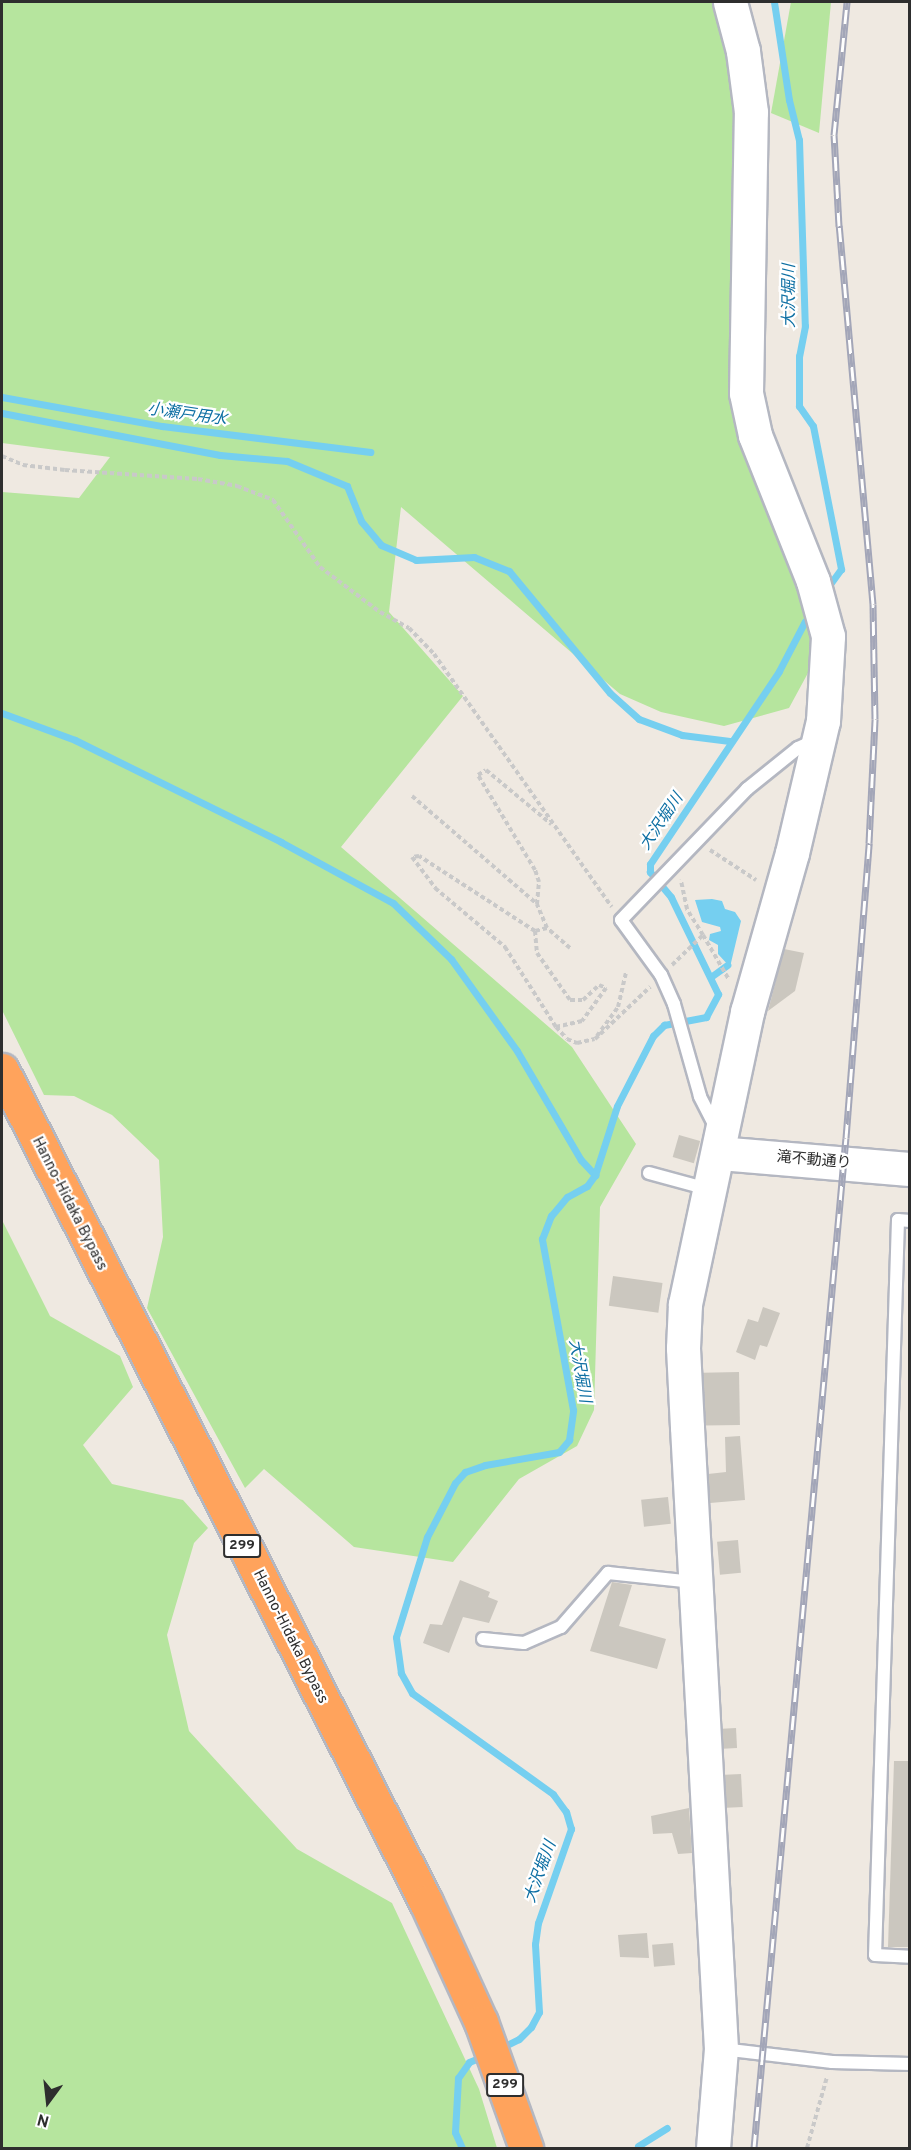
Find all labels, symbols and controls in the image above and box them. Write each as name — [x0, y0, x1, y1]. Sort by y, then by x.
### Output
water label: 大沢堀川 — [780, 264, 800, 328]
water label: 小瀬戸用水 — [146, 400, 228, 430]
water label: 大沢堀川 — [636, 790, 688, 854]
street label: Hanno-Hidaka Bypass — [27, 1134, 111, 1274]
street label: 滝不動通り — [776, 1149, 852, 1173]
water label: 大沢堀川 — [564, 1338, 594, 1404]
road number: 299 — [222, 1535, 262, 1557]
street label: Hanno-Hidaka Bypass — [248, 1567, 332, 1707]
water label: 大沢堀川 — [521, 1839, 561, 1905]
north arrow — [18, 2072, 78, 2132]
road number: 299 — [486, 2074, 524, 2096]
text: N — [35, 2108, 51, 2131]

